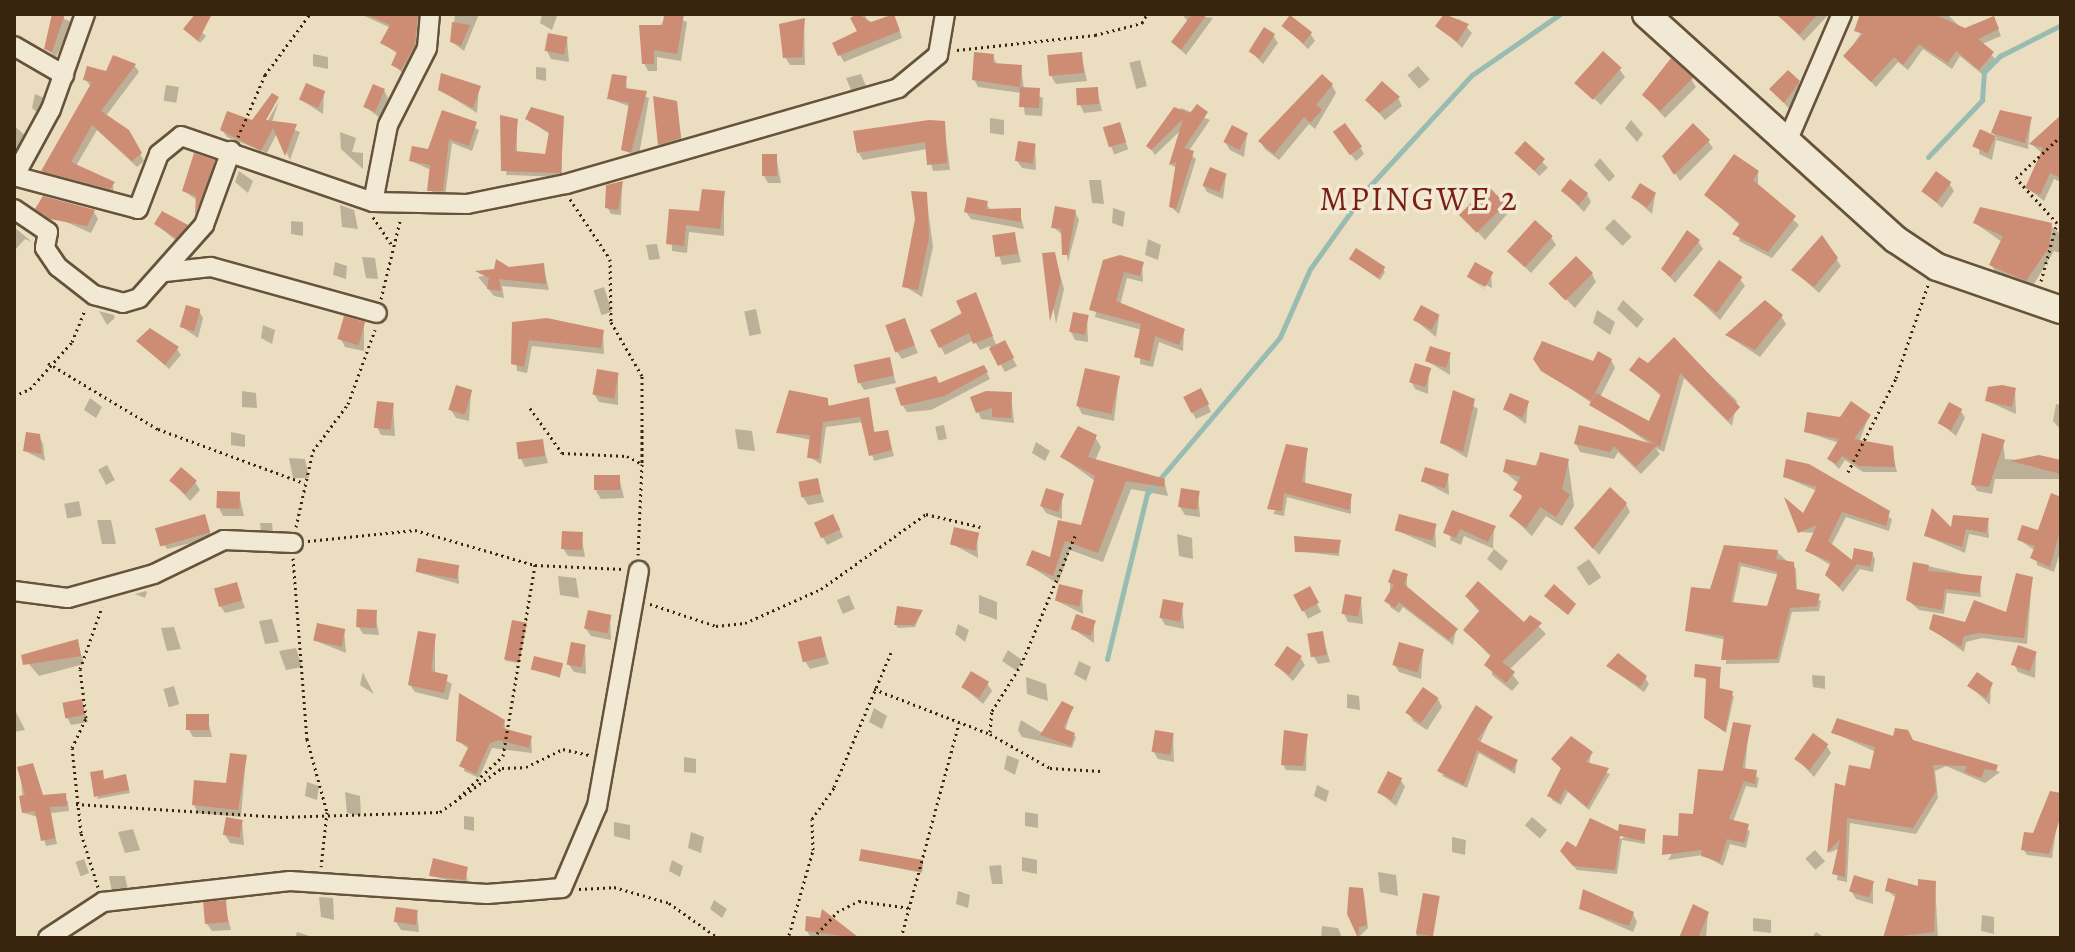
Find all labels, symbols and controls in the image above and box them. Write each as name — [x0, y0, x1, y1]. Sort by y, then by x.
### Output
district label: MPINGWE 2 — [1319, 179, 1519, 219]

